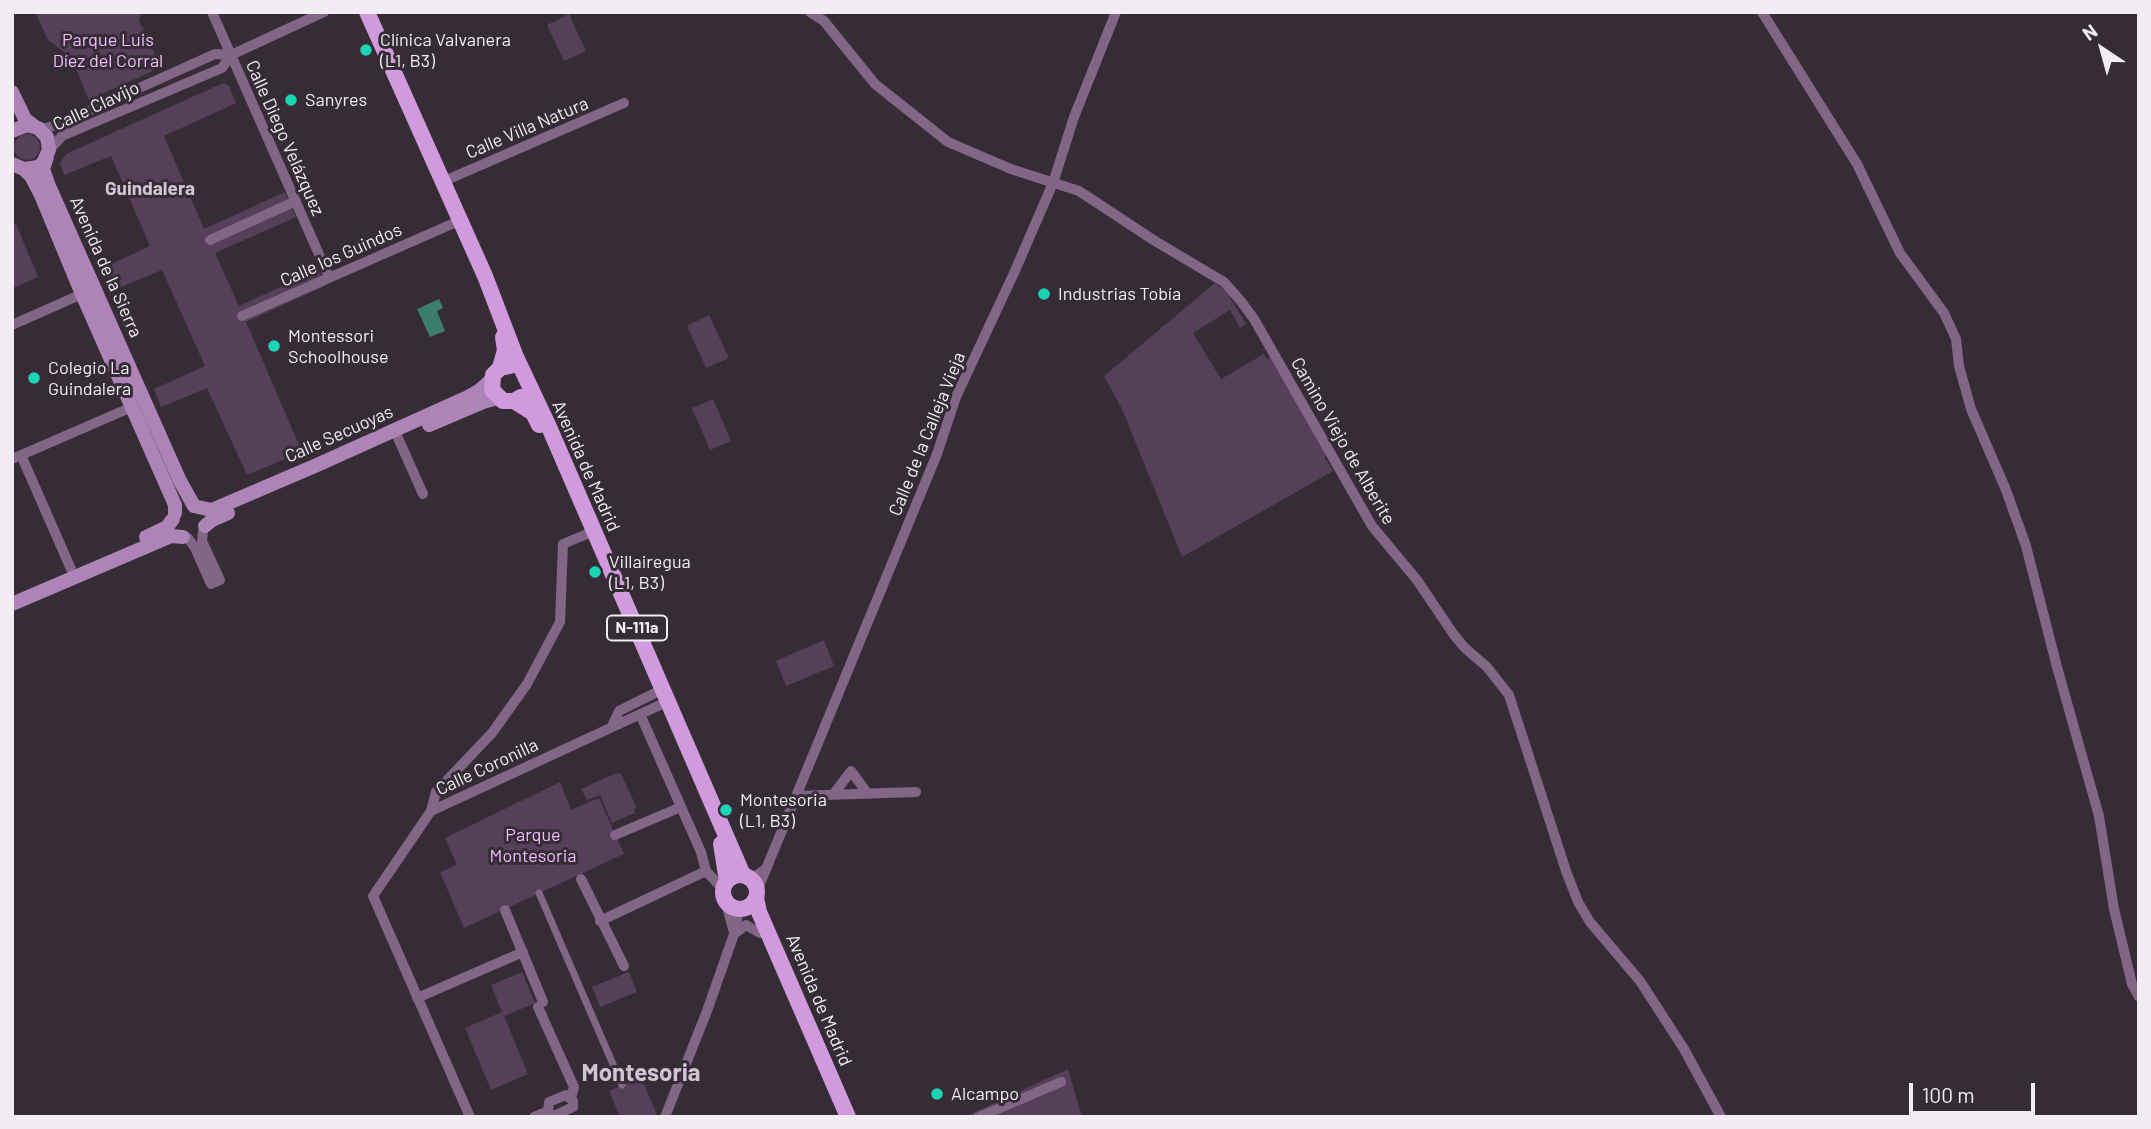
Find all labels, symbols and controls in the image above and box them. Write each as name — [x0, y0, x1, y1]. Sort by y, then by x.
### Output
north arrow — [2067, 14, 2137, 84]
text: N — [2077, 19, 2101, 45]
park label: Parque Luis Díez del Corral — [53, 29, 163, 72]
place label: Clínica Valvanera (L1, B3) — [380, 29, 511, 72]
marker: Clínica Valvanera (L1, B3) — [358, 42, 374, 58]
street label: Calle Diego Velázquez — [241, 57, 329, 219]
street label: Calle Clavijo — [49, 77, 143, 135]
place label: Sanyres — [305, 89, 367, 111]
marker: Sanyres — [283, 92, 299, 108]
street label: Calle Villa Natura — [463, 92, 591, 164]
district label: Guindalera — [105, 178, 195, 200]
street label: Avenida de la Sierra — [65, 193, 147, 341]
street label: Calle los Guindos — [277, 219, 405, 291]
place label: Industrias Tobía — [1058, 283, 1181, 305]
marker: Industrias Tobía — [1036, 286, 1052, 302]
place label: Montessori Schoolhouse — [288, 325, 389, 368]
marker: Montessori Schoolhouse — [266, 338, 282, 354]
street label: Calle de la Calleja Vieja — [884, 349, 970, 519]
street label: Camino Viejo de Alberite — [1286, 354, 1400, 528]
place label: Colegio La Guindalera — [48, 357, 131, 400]
marker: Colegio La Guindalera — [26, 370, 42, 386]
street label: Avenida de Madrid — [547, 397, 625, 535]
street label: Calle Secuoyas — [282, 401, 396, 467]
place label: Villairegua (L1, B3) — [609, 551, 691, 594]
marker: Villairegua (L1, B3) — [587, 564, 603, 580]
road number: N-111a — [607, 615, 667, 640]
street label: Calle Coronilla — [432, 734, 542, 800]
place label: Montesoria (L1, B3) — [740, 789, 827, 832]
marker: Montesoria (L1, B3) — [718, 802, 734, 818]
park label: Parque Montesoria — [490, 824, 576, 866]
street label: Avenida de Madrid — [781, 931, 857, 1069]
district label: Montesoria — [582, 1059, 700, 1087]
scale bar — [1913, 1070, 2039, 1114]
text: 100 m — [1922, 1082, 1975, 1107]
place label: Alcampo — [951, 1083, 1019, 1105]
marker: Alcampo — [929, 1086, 945, 1102]

